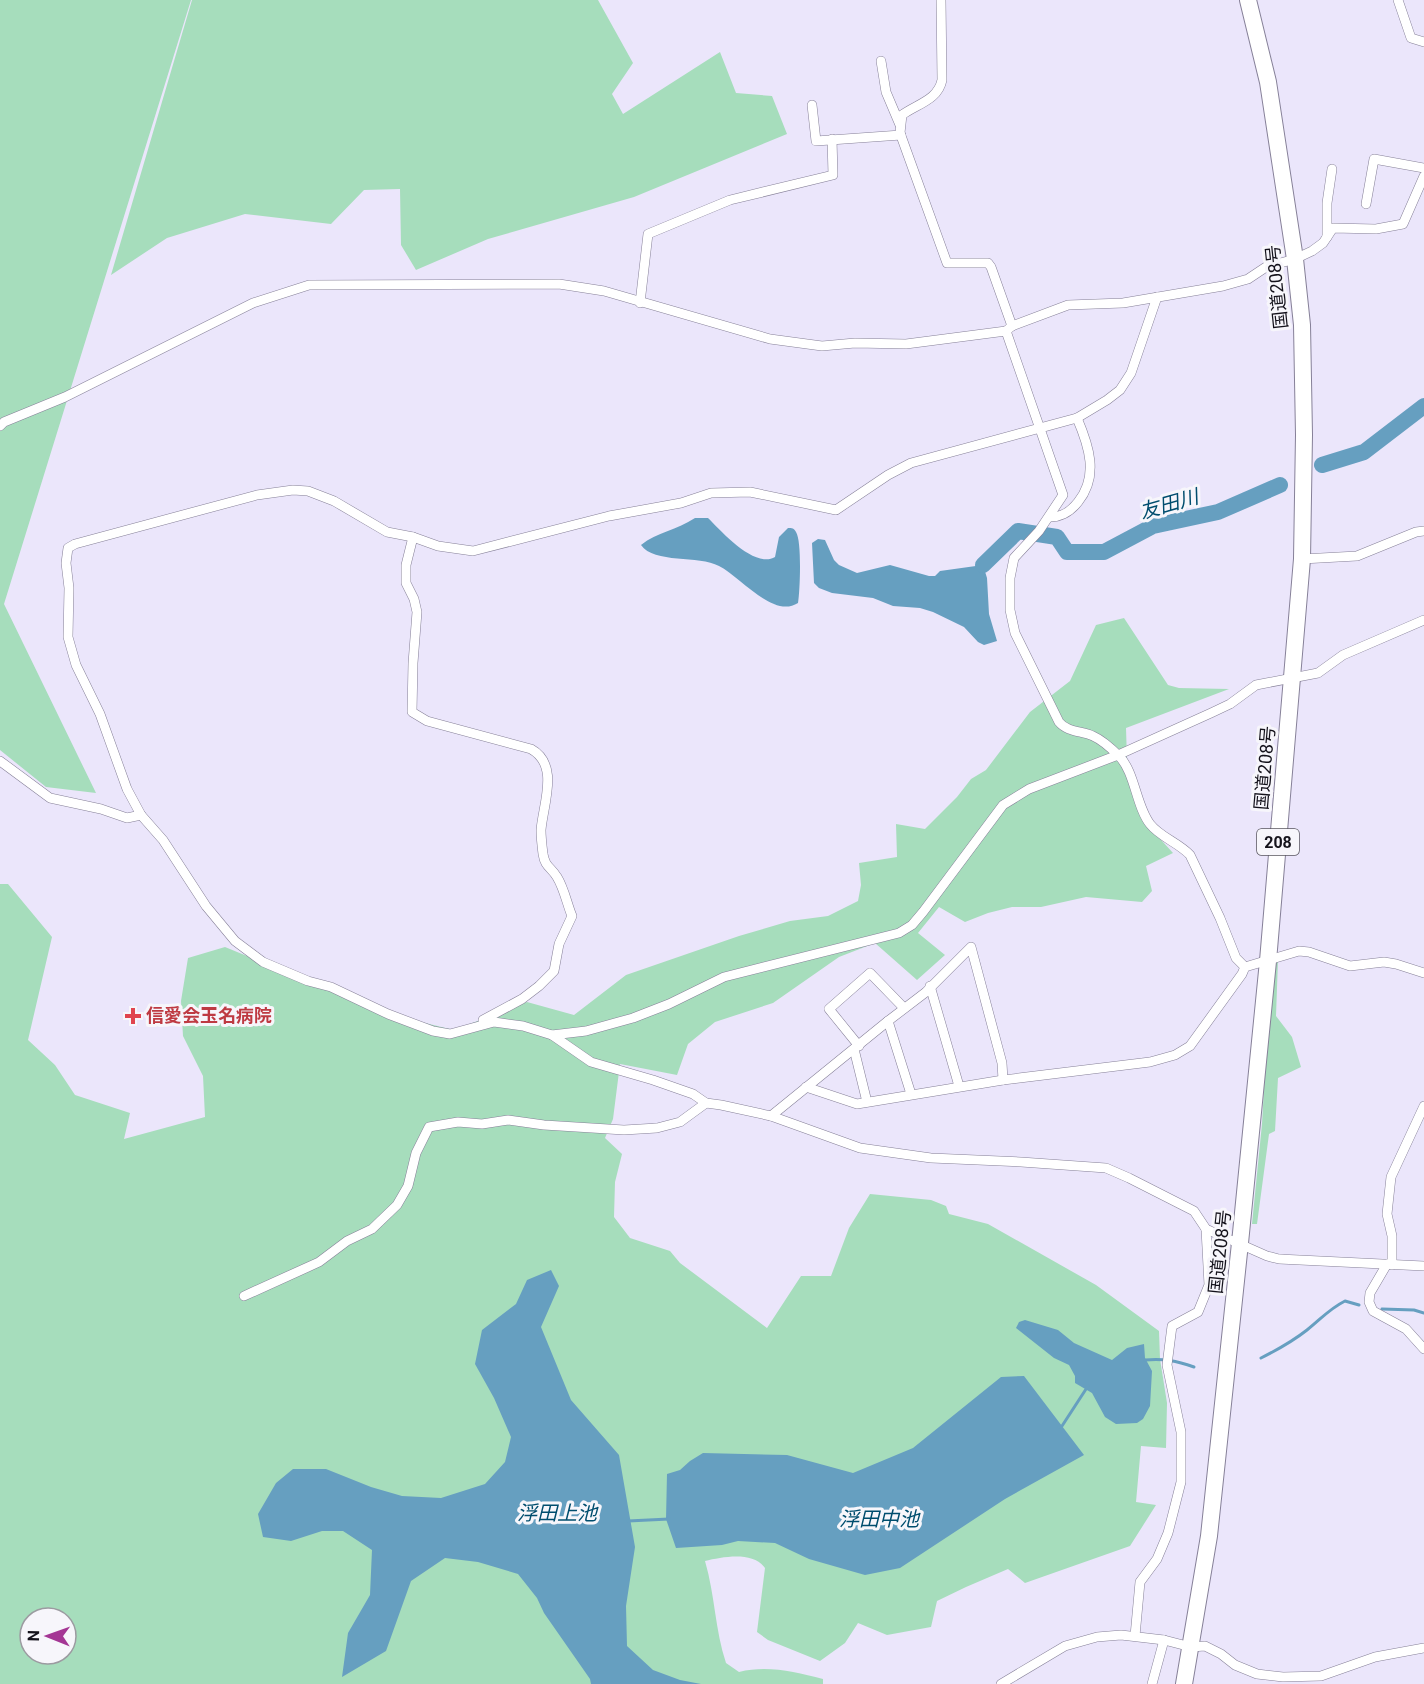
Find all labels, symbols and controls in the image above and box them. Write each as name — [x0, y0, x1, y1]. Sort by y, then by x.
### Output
street label: 国道208号 — [1262, 244, 1291, 330]
water label: 友田川 — [1137, 484, 1203, 524]
street label: 国道208号 — [1250, 725, 1279, 811]
road number: 208 — [1257, 829, 1299, 855]
place label: 信愛会玉名病院 — [146, 1005, 272, 1026]
marker: 信愛会玉名病院 — [124, 1007, 142, 1025]
street label: 国道208号 — [1205, 1209, 1234, 1295]
water label: 浮田上池 — [517, 1501, 599, 1525]
water label: 浮田中池 — [839, 1507, 921, 1531]
north arrow — [18, 1606, 78, 1666]
text: N — [24, 1630, 43, 1642]

